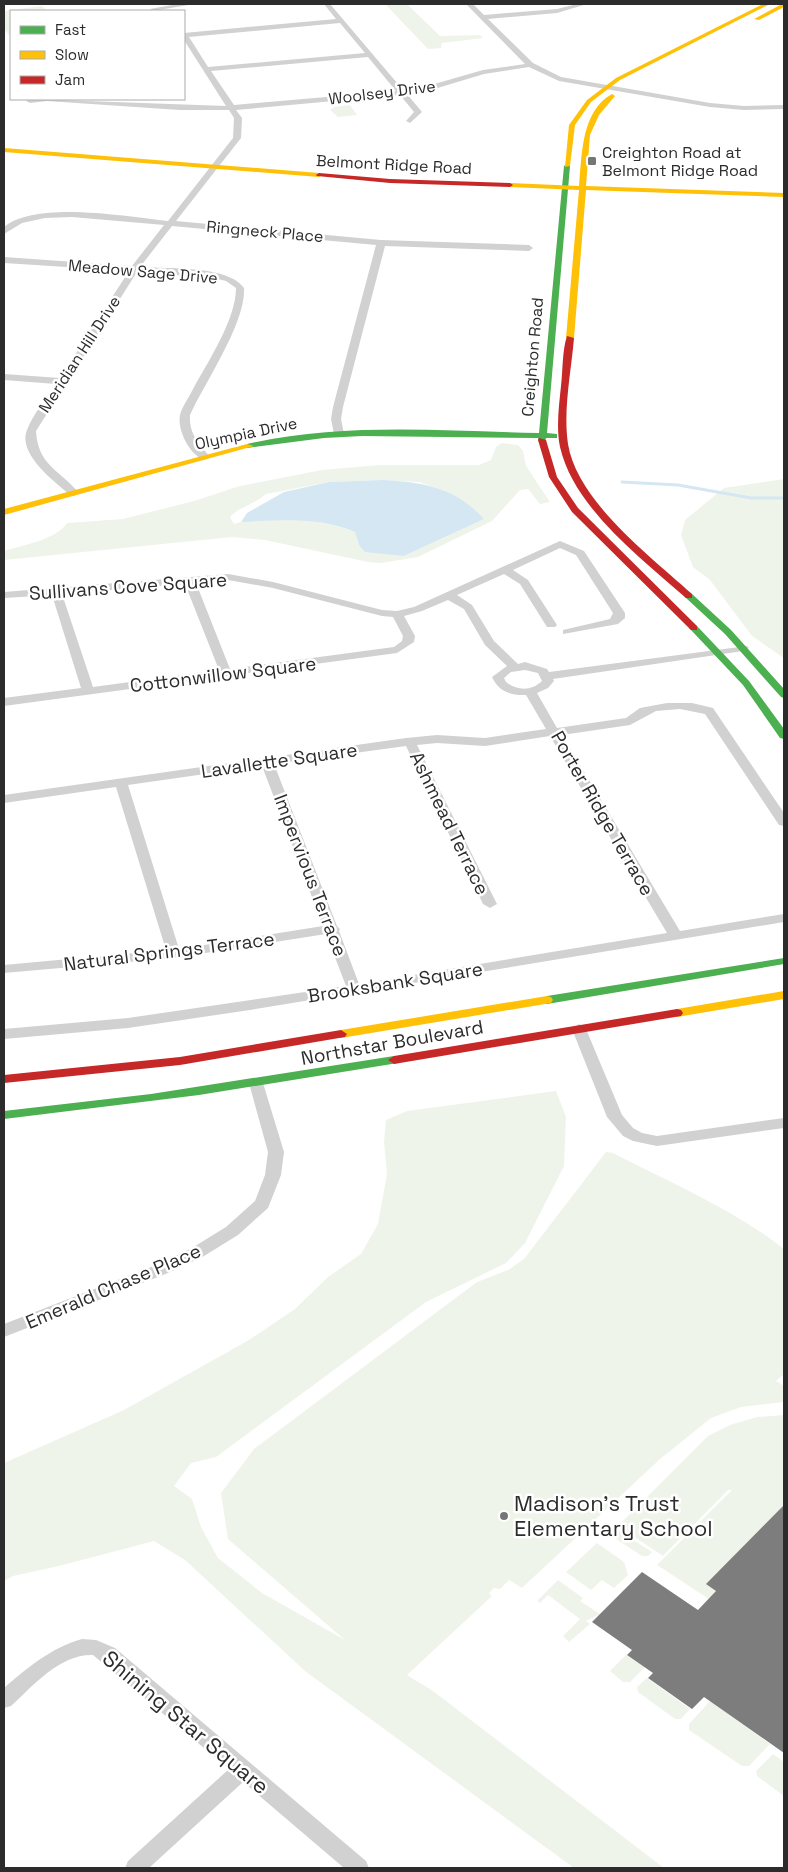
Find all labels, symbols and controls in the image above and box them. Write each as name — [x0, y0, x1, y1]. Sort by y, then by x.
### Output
legend — [10, 10, 185, 100]
text: Fast — [55, 20, 86, 39]
text: Slow — [55, 45, 89, 64]
text: Jam — [55, 70, 85, 89]
street label: Woolsey Drive — [327, 76, 437, 109]
place label: Creighton Road at Belmont Ridge Road — [602, 142, 758, 181]
street label: Belmont Ridge Road — [315, 150, 472, 179]
marker: Creighton Road at Belmont Ridge Road — [586, 155, 598, 167]
street label: Ringneck Place — [206, 216, 324, 247]
street label: Meadow Sage Drive — [67, 254, 219, 289]
street label: Meridian Hill Drive — [34, 292, 125, 417]
street label: Creighton Road — [517, 297, 548, 417]
street label: Olympia Drive — [193, 412, 299, 455]
street label: Sullivans Cove Square — [28, 567, 228, 606]
street label: Cottonwillow Square — [129, 651, 318, 698]
street label: Porter Ridge Terrace — [545, 726, 660, 900]
street label: Lavallette Square — [199, 737, 359, 784]
street label: Ashmead Terrace — [404, 747, 495, 899]
street label: Impervious Terrace — [268, 790, 353, 960]
street label: Natural Springs Terrace — [62, 926, 276, 977]
street label: Brooksbank Square — [306, 956, 485, 1009]
street label: Northstar Boulevard — [299, 1014, 485, 1071]
street label: Emerald Chase Place — [22, 1238, 205, 1335]
place label: Madison's Trust Elementary School — [514, 1489, 713, 1542]
marker: Madison's Trust Elementary School — [498, 1510, 510, 1522]
street label: Shining Star Square — [97, 1644, 275, 1800]

